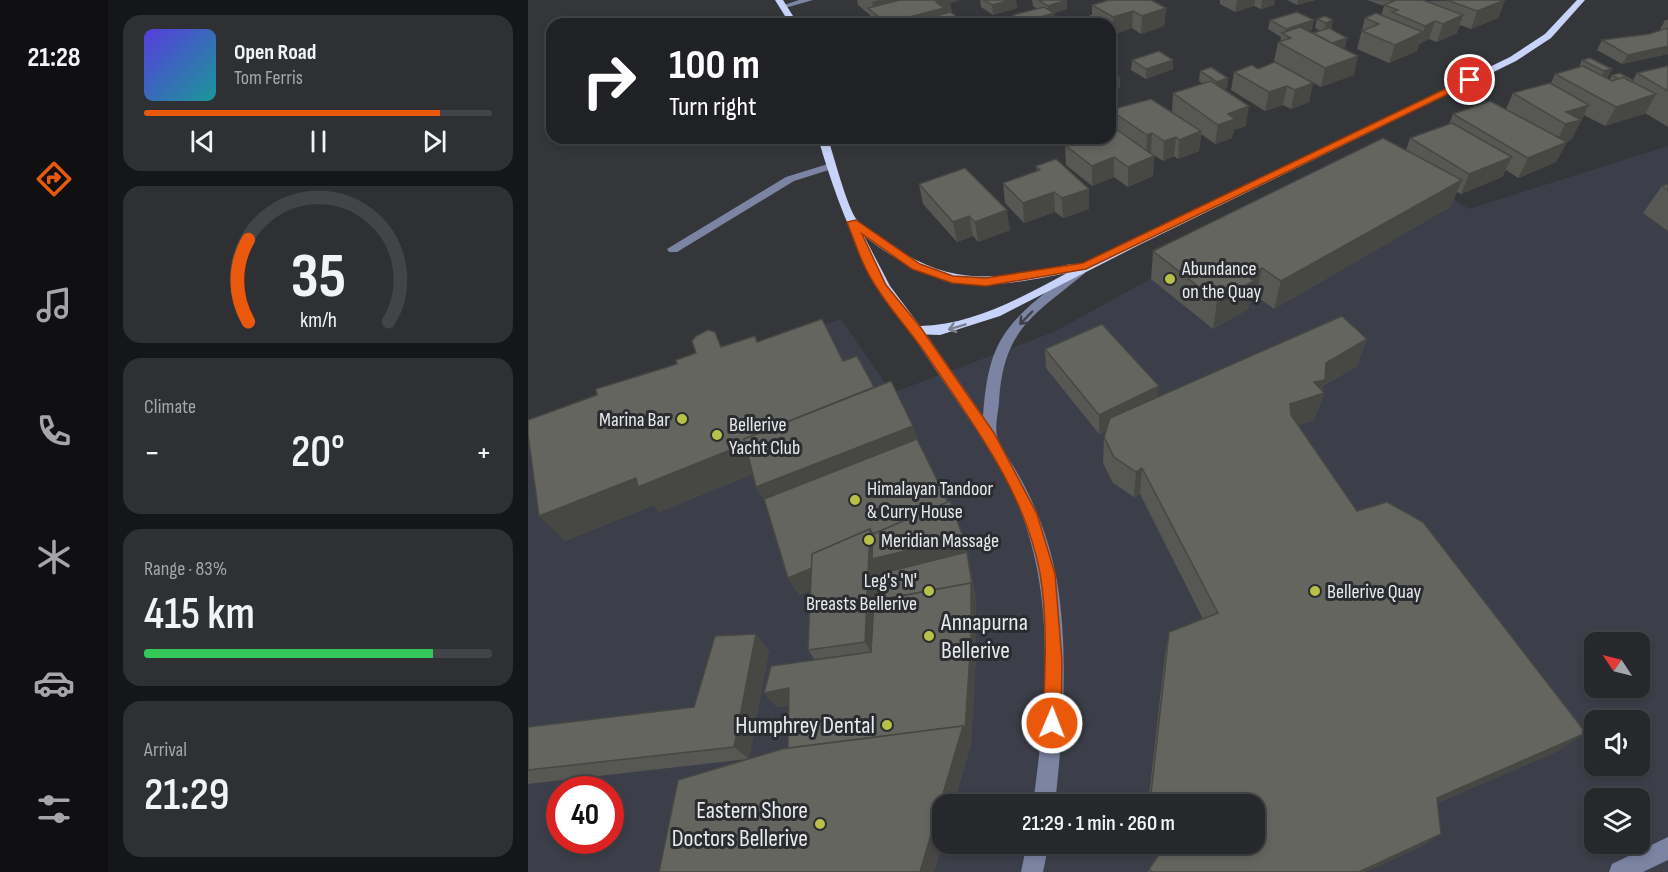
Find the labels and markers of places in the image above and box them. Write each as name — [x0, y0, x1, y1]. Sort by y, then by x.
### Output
pin — [1444, 54, 1495, 105]
place label: Abundance on the Quay — [1181, 257, 1262, 304]
marker: Abundance on the Quay — [1163, 272, 1177, 286]
place label: Marina Bar — [599, 408, 670, 432]
marker: Marina Bar — [675, 412, 689, 426]
place label: Bellerive Yacht Club — [729, 413, 800, 460]
marker: Bellerive Yacht Club — [710, 428, 724, 442]
place label: Himalayan Tandoor & Curry House — [867, 477, 994, 524]
marker: Himalayan Tandoor & Curry House — [848, 493, 862, 507]
place label: Meridian Massage — [881, 529, 999, 553]
marker: Meridian Massage — [862, 533, 876, 547]
place label: Leg's 'N' Breasts Bellerive — [806, 569, 917, 616]
place label: Bellerive Quay — [1327, 580, 1421, 604]
marker: Leg's 'N' Breasts Bellerive — [922, 584, 936, 598]
marker: Bellerive Quay — [1308, 584, 1322, 598]
place label: Annapurna Bellerive — [940, 608, 1028, 665]
marker: Annapurna Bellerive — [922, 629, 936, 643]
place label: Humphrey Dental — [735, 711, 875, 740]
marker: Humphrey Dental — [880, 718, 894, 732]
place label: Eastern Shore Doctors Bellerive — [672, 796, 808, 853]
marker: Eastern Shore Doctors Bellerive — [813, 817, 827, 831]

